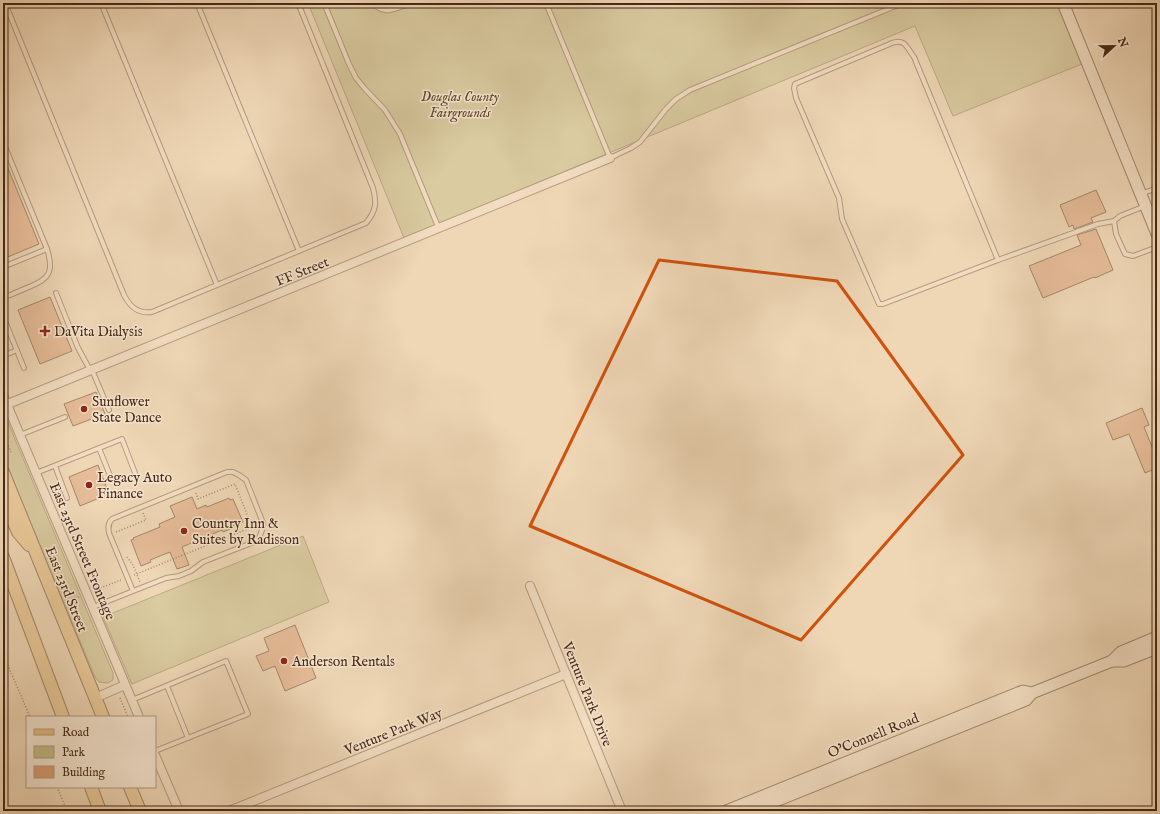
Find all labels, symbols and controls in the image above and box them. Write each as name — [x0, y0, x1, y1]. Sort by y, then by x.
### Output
north arrow — [1094, 26, 1134, 66]
text: N — [1114, 35, 1131, 50]
park label: Douglas County Fairgrounds — [421, 88, 500, 123]
street label: FF Street — [273, 253, 332, 291]
place label: DaVita Dialysis — [54, 323, 143, 341]
marker: DaVita Dialysis — [39, 325, 51, 337]
place label: Sunflower State Dance — [92, 393, 162, 427]
marker: Sunflower State Dance — [79, 404, 89, 414]
place label: Legacy Auto Finance — [97, 469, 173, 503]
street label: East 23rd Street Frontage — [46, 480, 120, 622]
marker: Legacy Auto Finance — [84, 480, 94, 490]
place label: Country Inn & Suites by Radisson — [192, 515, 300, 549]
marker: Country Inn & Suites by Radisson — [179, 526, 189, 536]
street label: East 23rd Street — [42, 544, 92, 634]
street label: Venture Park Drive — [558, 638, 616, 750]
place label: Anderson Rentals — [291, 653, 395, 671]
marker: Anderson Rentals — [279, 656, 289, 666]
street label: Venture Park Way — [341, 704, 445, 760]
street label: O'Connell Road — [825, 709, 922, 762]
legend — [26, 716, 156, 788]
text: Road — [62, 725, 90, 740]
text: Park — [62, 745, 85, 760]
text: Building — [62, 765, 106, 780]

